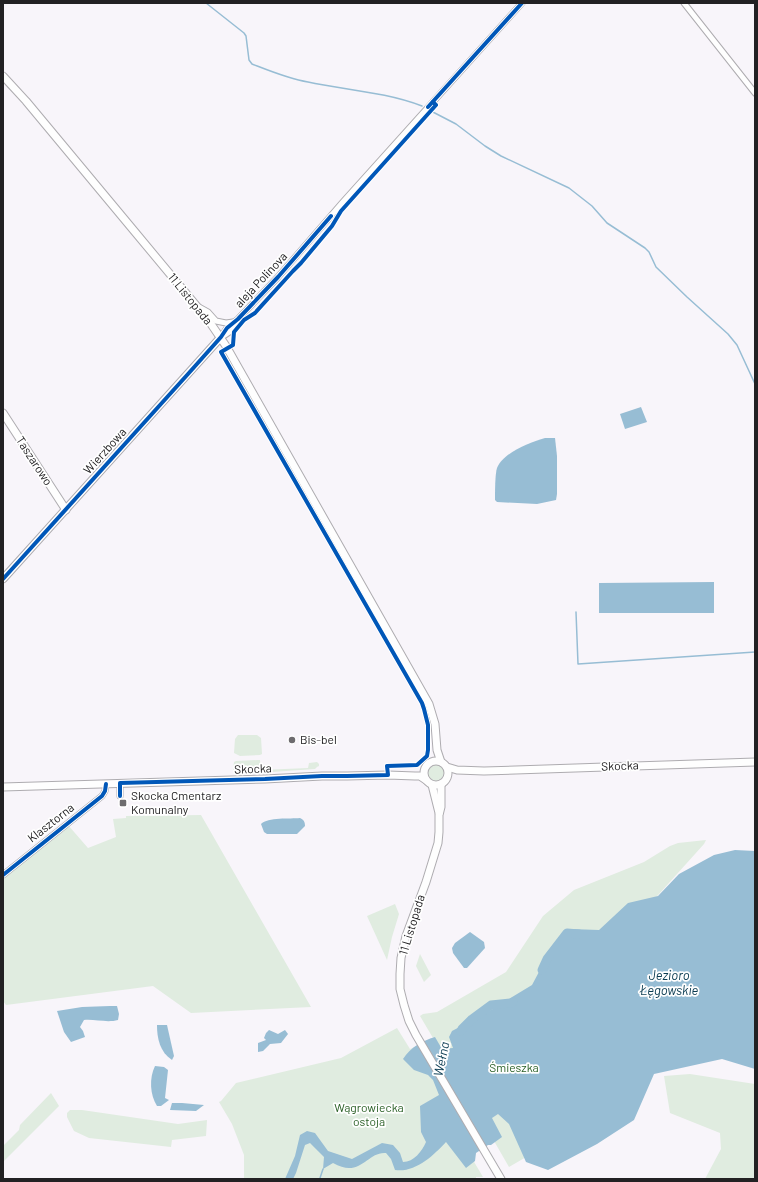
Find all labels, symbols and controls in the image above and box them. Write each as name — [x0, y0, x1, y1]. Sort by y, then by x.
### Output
street label: aleja Polinova — [231, 249, 289, 310]
street label: 11 Listopada — [166, 270, 216, 327]
street label: Wierzbowa — [80, 424, 129, 476]
street label: Taszarowo — [14, 433, 56, 488]
place label: Bis-bel — [300, 732, 337, 746]
marker: Bis-bel — [287, 735, 297, 745]
street label: Skocka — [601, 757, 639, 773]
street label: Skocka — [234, 760, 272, 776]
place label: Skocka Cmentarz Komunalny — [131, 788, 221, 816]
marker: Skocka Cmentarz Komunalny — [118, 798, 128, 808]
street label: Klasztorna — [24, 800, 76, 845]
street label: 11 Listopada — [395, 893, 427, 957]
water label: Jezioro Łęgowskie — [639, 967, 699, 998]
water label: Wełna — [430, 1040, 453, 1078]
park label: Śmieszka — [489, 1060, 539, 1074]
park label: Wągrowiecka ostoja — [334, 1100, 404, 1128]

